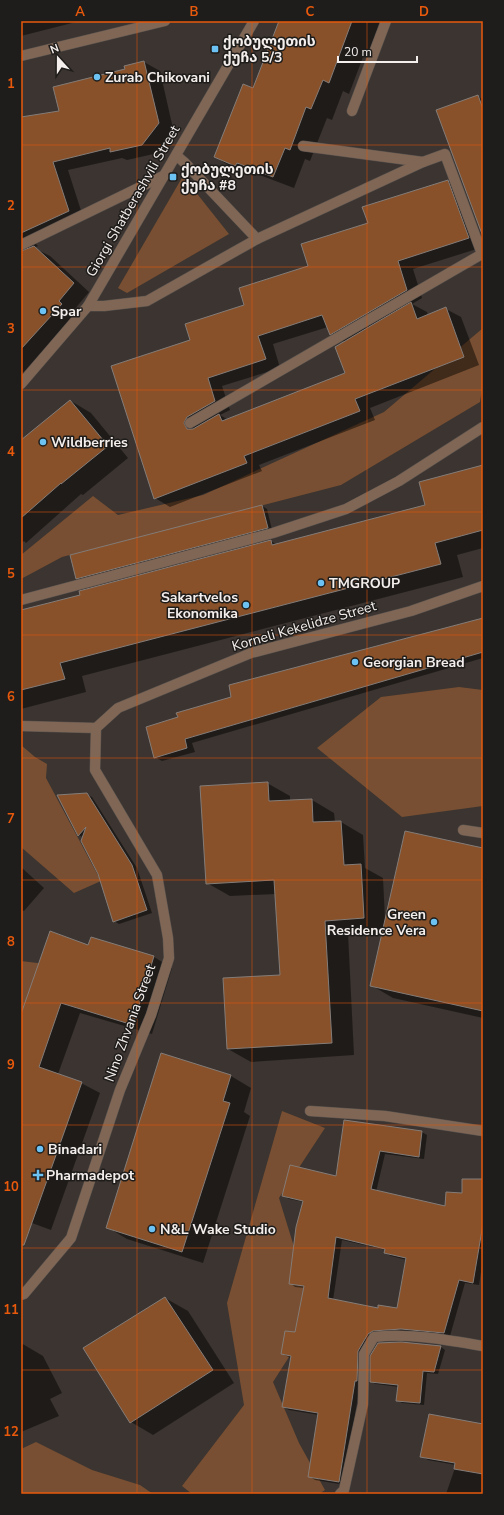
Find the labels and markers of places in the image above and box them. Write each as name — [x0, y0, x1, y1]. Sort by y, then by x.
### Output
place label: ქობულეთის ქუჩა 5/3 — [223, 32, 316, 67]
marker: ქობულეთის ქუჩა 5/3 — [210, 44, 220, 54]
place label: Zurab Chikovani — [105, 68, 210, 87]
marker: Zurab Chikovani — [92, 72, 102, 82]
place label: ქობულეთის ქუჩა #8 — [181, 160, 274, 195]
marker: ქობულეთის ქუჩა #8 — [168, 172, 178, 182]
place label: Spar — [51, 302, 82, 321]
marker: Spar — [38, 306, 48, 316]
place label: Wildberries — [51, 433, 128, 452]
marker: Wildberries — [38, 437, 48, 447]
place label: TMGROUP — [329, 574, 400, 593]
marker: TMGROUP — [316, 578, 326, 588]
place label: Sakartvelos Ekonomika — [161, 588, 238, 623]
marker: Sakartvelos Ekonomika — [241, 600, 251, 610]
place label: Georgian Bread — [363, 653, 465, 672]
marker: Georgian Bread — [350, 657, 360, 667]
place label: Green Residence Vera — [327, 905, 426, 940]
marker: Green Residence Vera — [429, 917, 439, 927]
place label: Binadari — [48, 1140, 102, 1159]
marker: Binadari — [35, 1144, 45, 1154]
place label: Pharmadepot — [46, 1166, 135, 1185]
marker: Pharmadepot — [33, 1170, 43, 1180]
place label: N&L Wake Studio — [160, 1220, 276, 1239]
marker: N&L Wake Studio — [147, 1224, 157, 1234]

